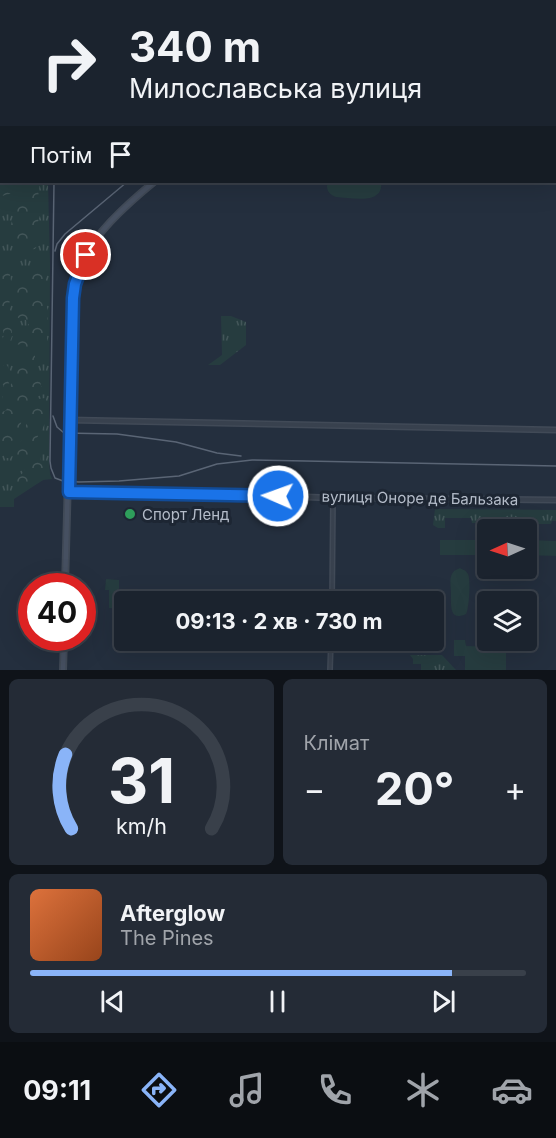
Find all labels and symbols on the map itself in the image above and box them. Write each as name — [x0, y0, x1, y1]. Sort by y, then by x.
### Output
pin — [60, 229, 111, 280]
position arrow — [246, 464, 310, 528]
street label: вулиця Оноре де Бальзака — [322, 487, 518, 509]
place label: Спорт Ленд — [142, 505, 229, 524]
marker: Спорт Ленд — [123, 507, 137, 521]
north arrow — [477, 519, 537, 579]
speed limit sign: 40 — [18, 573, 96, 651]

